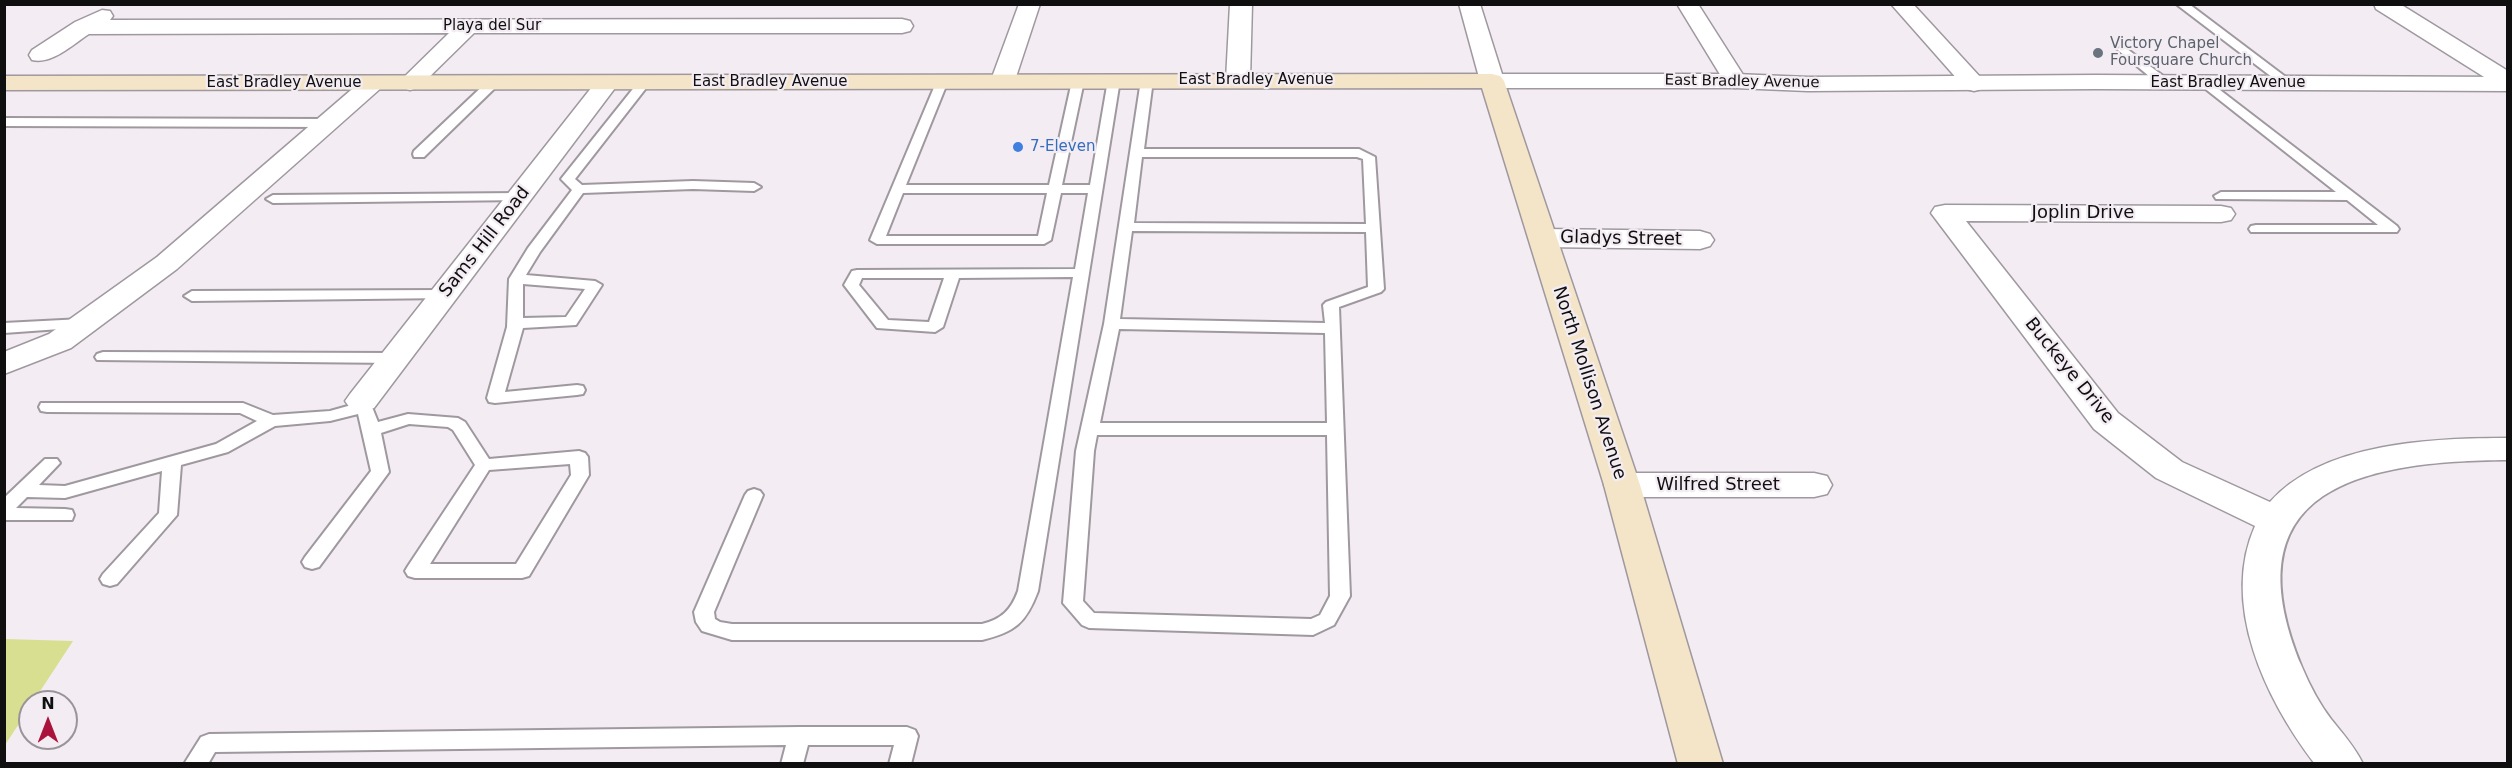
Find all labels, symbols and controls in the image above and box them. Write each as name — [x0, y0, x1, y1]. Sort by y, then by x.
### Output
street label: Playa del Sur — [443, 17, 541, 35]
place label: Victory Chapel Foursquare Church — [2110, 35, 2252, 70]
marker: Victory Chapel Foursquare Church — [2091, 46, 2105, 60]
street label: East Bradley Avenue — [1178, 71, 1334, 89]
street label: East Bradley Avenue — [1664, 72, 1820, 92]
street label: East Bradley Avenue — [692, 73, 848, 91]
street label: East Bradley Avenue — [206, 74, 362, 92]
street label: East Bradley Avenue — [2150, 74, 2306, 92]
place label: 7-Eleven — [1030, 138, 1095, 156]
marker: 7-Eleven — [1011, 140, 1025, 154]
street label: Sams Hill Road — [435, 182, 535, 302]
street label: Joplin Drive — [2032, 202, 2134, 224]
street label: Gladys Street — [1560, 227, 1682, 251]
street label: North Mollison Avenue — [1548, 284, 1630, 482]
street label: Buckeye Drive — [2020, 314, 2118, 428]
street label: Wilfred Street — [1656, 474, 1780, 496]
north arrow — [18, 690, 78, 750]
text: N — [41, 694, 55, 713]

